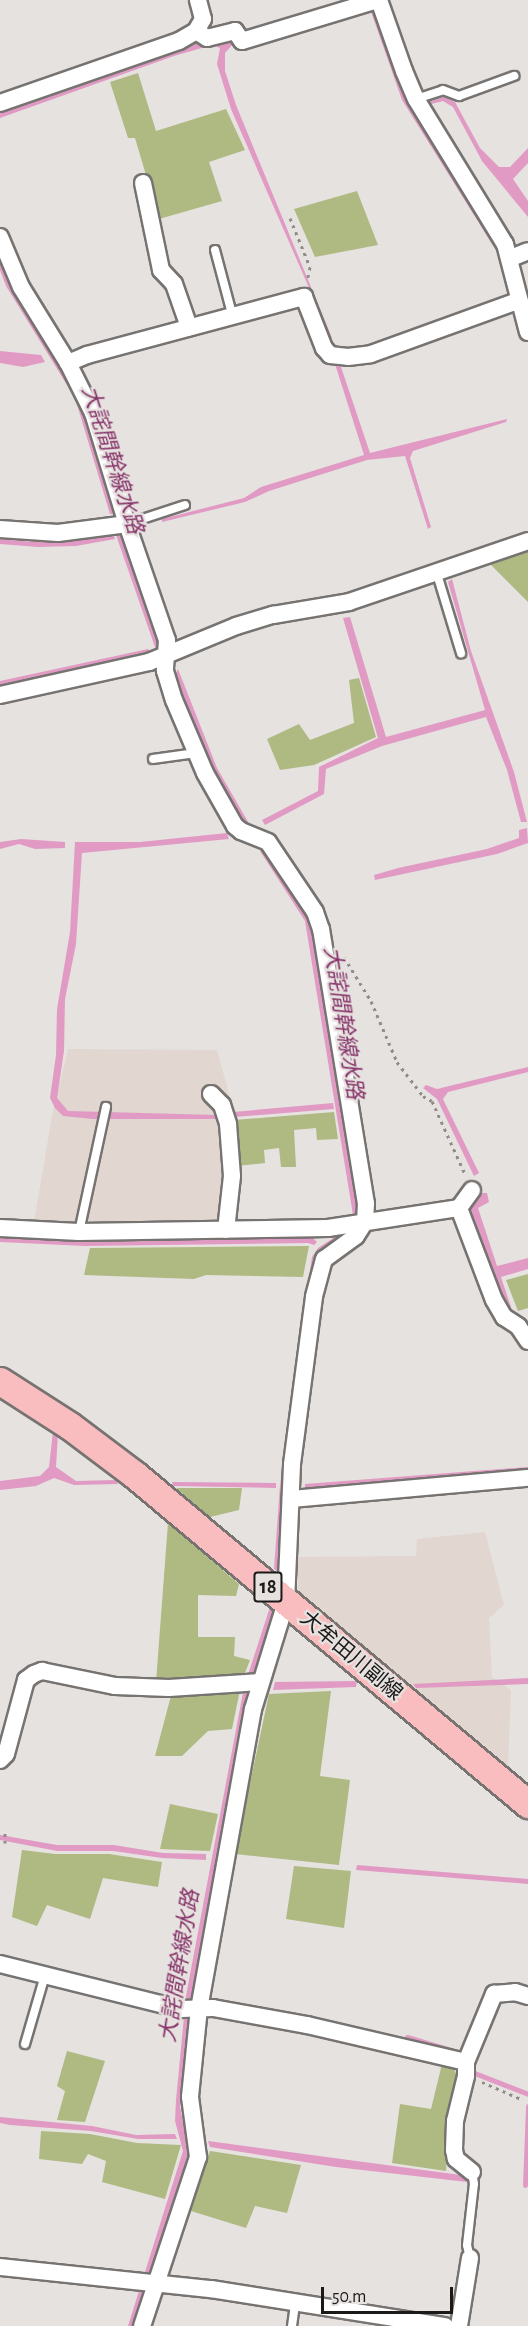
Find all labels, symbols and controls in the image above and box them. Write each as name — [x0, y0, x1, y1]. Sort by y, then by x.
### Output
water label: 大詫間幹線水路 — [76, 383, 148, 537]
water label: 大詫間幹線水路 — [318, 945, 368, 1101]
road number: 18 — [253, 1570, 283, 1604]
street label: 大牟田川副線 — [295, 1606, 407, 1706]
water label: 大詫間幹線水路 — [155, 1888, 205, 2044]
scale bar — [324, 2275, 456, 2313]
text: 50 m — [332, 2288, 366, 2306]

